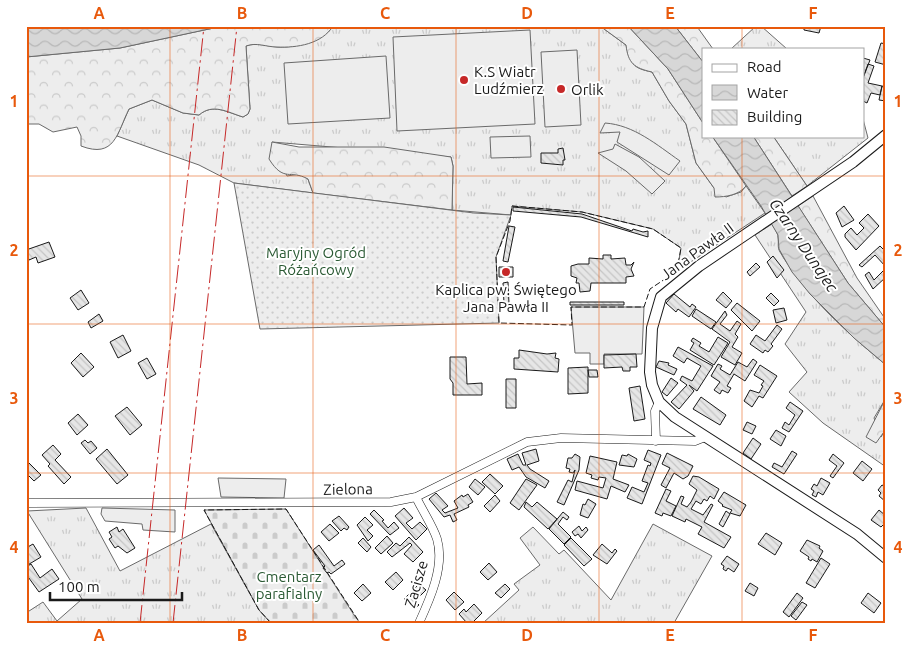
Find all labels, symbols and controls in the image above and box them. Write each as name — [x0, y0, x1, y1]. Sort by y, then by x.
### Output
text: A — [93, 4, 105, 22]
text: B — [237, 4, 247, 22]
text: C — [380, 4, 390, 22]
text: D — [521, 4, 533, 22]
text: E — [665, 4, 675, 22]
text: F — [809, 4, 818, 22]
legend — [702, 48, 864, 138]
text: Road — [747, 58, 782, 75]
place label: K.S Wiatr Ludźmierz — [474, 63, 543, 97]
marker: K.S Wiatr Ludźmierz — [458, 74, 470, 86]
place label: Orlik — [571, 81, 604, 98]
marker: Orlik — [555, 83, 567, 95]
text: Water — [747, 84, 788, 101]
text: 1 — [9, 92, 19, 110]
text: 1 — [893, 92, 903, 110]
text: Building — [747, 108, 802, 125]
water label: Czarny Dunajec — [766, 195, 842, 296]
street label: Jana Pawła II — [657, 219, 737, 283]
text: 2 — [9, 241, 19, 259]
text: 2 — [893, 241, 903, 259]
park label: Maryjny Ogród Różańcowy — [266, 244, 366, 278]
marker: Kaplica pw. Świętego Jana Pawła II — [500, 266, 512, 278]
place label: Kaplica pw. Świętego Jana Pawła II — [435, 281, 577, 315]
text: 3 — [9, 389, 19, 407]
text: 3 — [893, 389, 903, 407]
street label: Zielona — [323, 480, 373, 498]
text: 4 — [9, 538, 19, 556]
text: 4 — [893, 538, 903, 556]
street label: Zacisze — [401, 558, 431, 610]
park label: Cmentarz parafialny — [256, 568, 322, 602]
scale bar — [50, 569, 182, 601]
text: 100 m — [58, 578, 100, 595]
text: A — [93, 626, 105, 644]
text: B — [237, 626, 247, 644]
text: C — [380, 626, 390, 644]
text: D — [521, 626, 533, 644]
text: E — [665, 626, 675, 644]
text: F — [809, 626, 818, 644]

